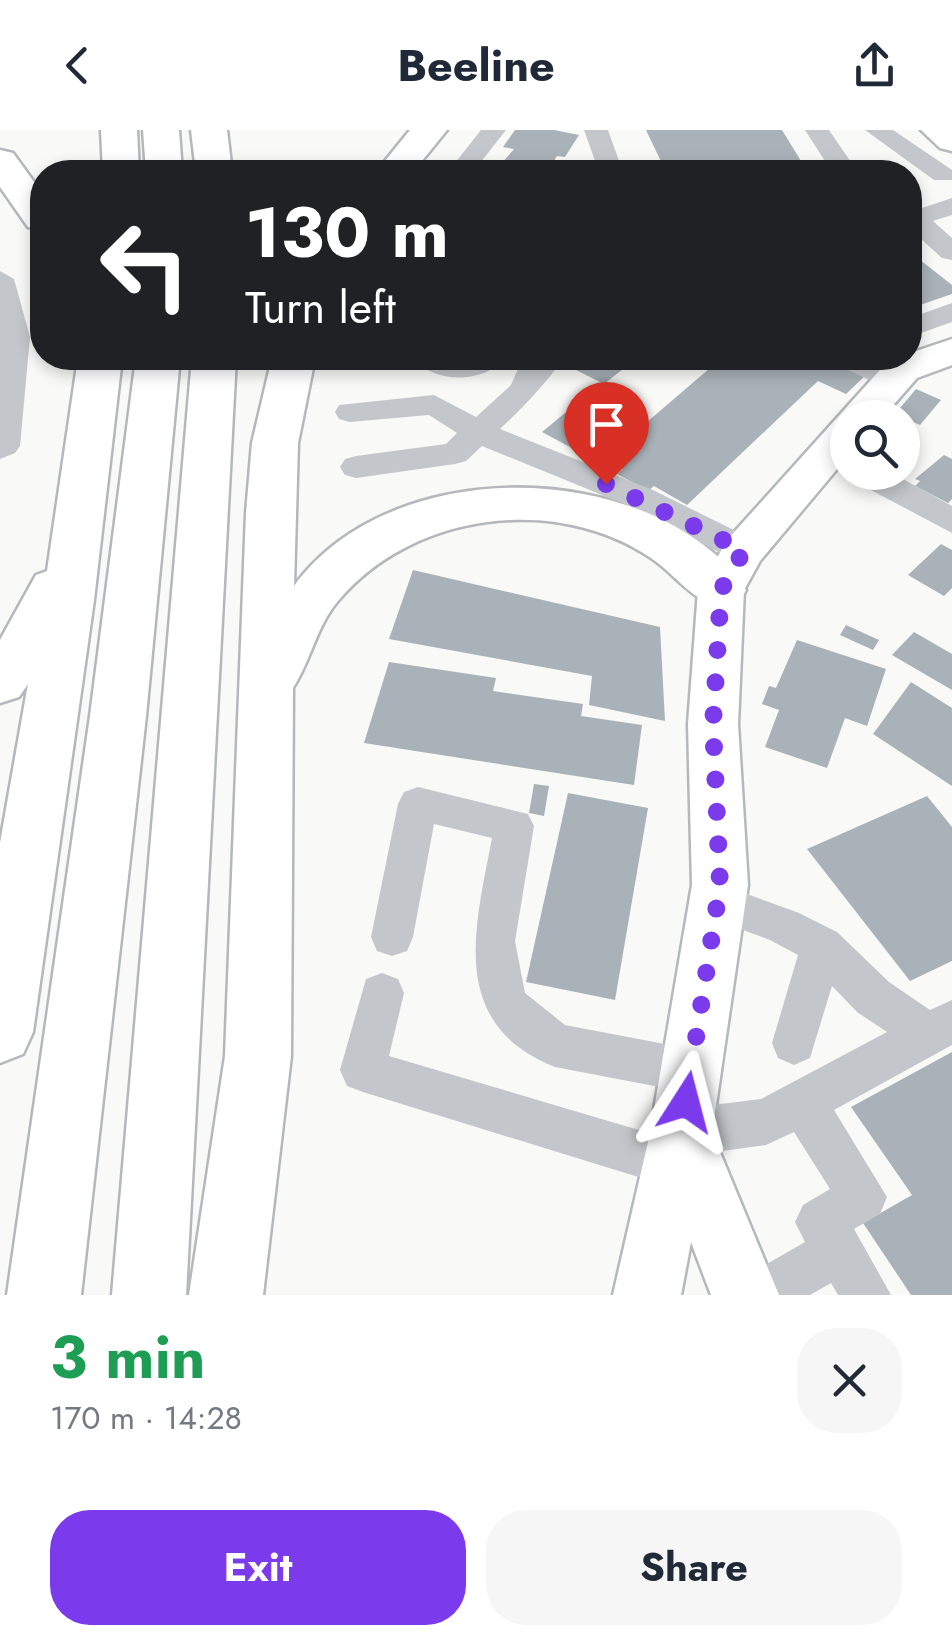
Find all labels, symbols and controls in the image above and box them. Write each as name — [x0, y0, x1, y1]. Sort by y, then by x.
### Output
text: Beeline — [397, 33, 555, 98]
icon: back — [50, 38, 105, 93]
icon: share — [847, 38, 902, 93]
text: 130 m — [245, 182, 449, 283]
icon: left — [80, 200, 210, 330]
text: Turn left — [245, 275, 396, 340]
pin — [564, 382, 649, 485]
icon: arrive — [579, 397, 634, 452]
map controls — [830, 400, 920, 490]
button: search — [830, 400, 920, 490]
position arrow — [634, 1050, 738, 1154]
text: 3 min — [50, 1314, 206, 1401]
button: close — [797, 1328, 902, 1433]
text: 170 m · 14:28 — [50, 1395, 242, 1441]
button: Exit — [50, 1510, 466, 1625]
button: Share — [486, 1510, 902, 1625]

